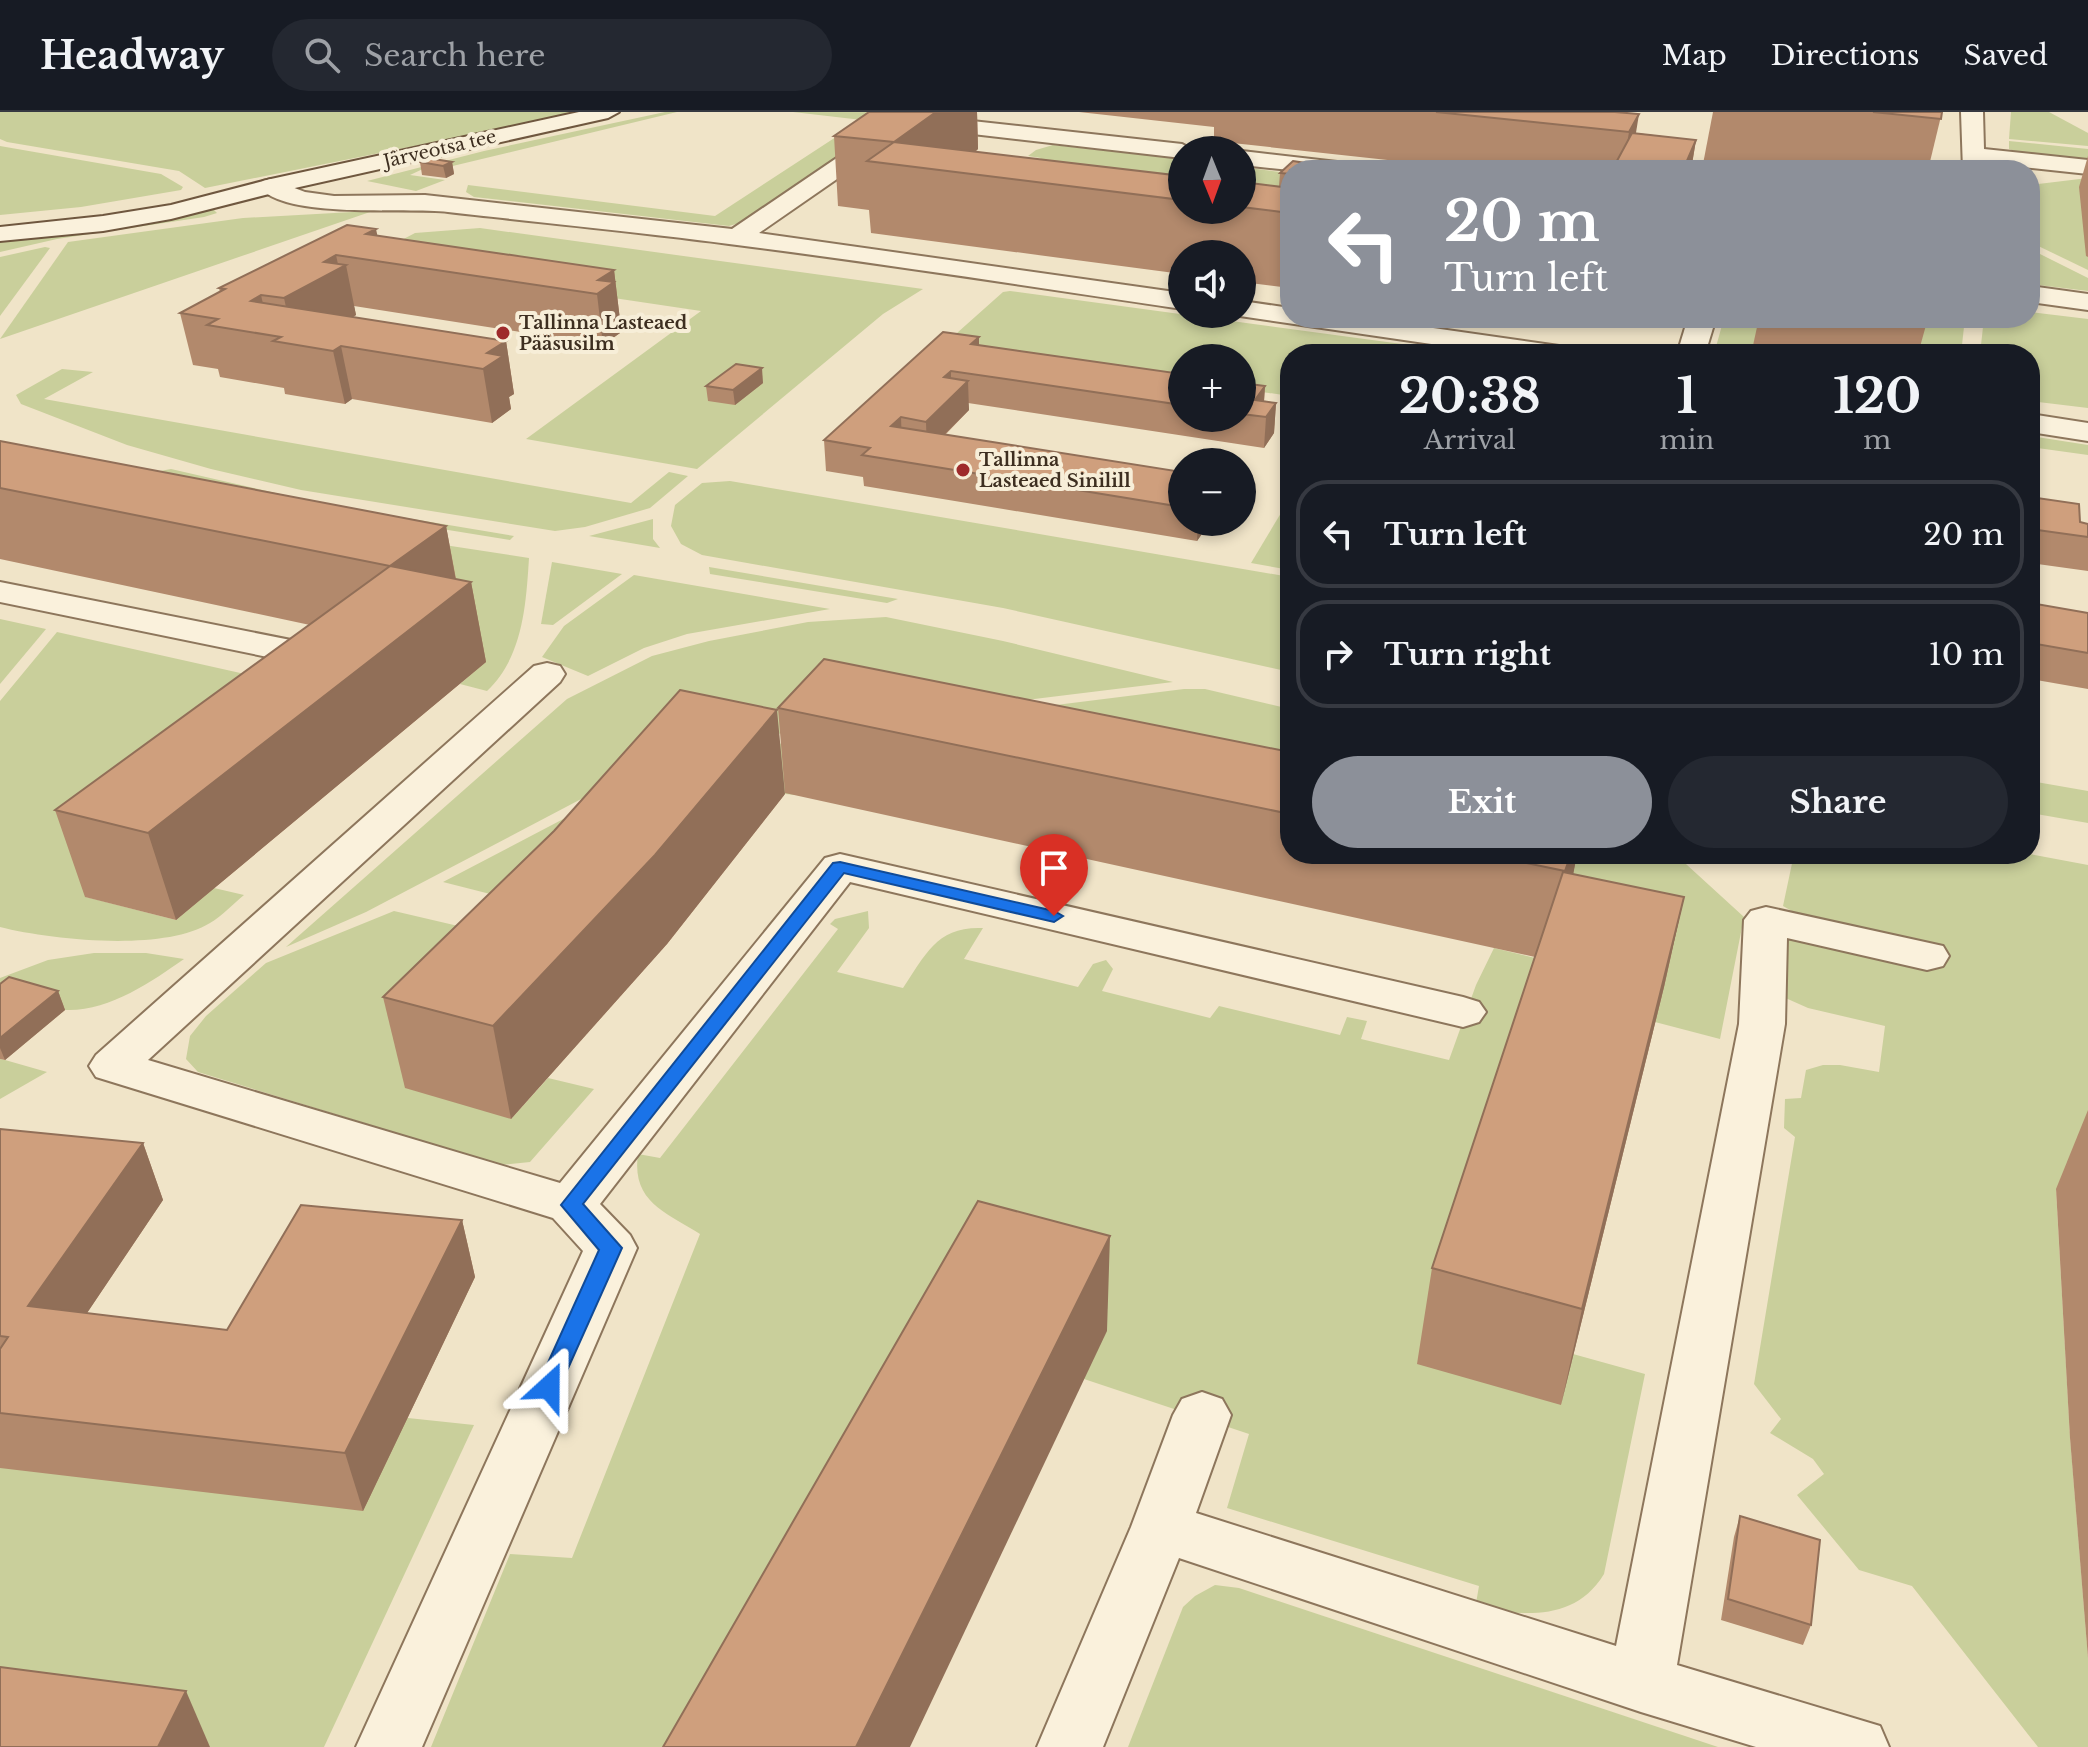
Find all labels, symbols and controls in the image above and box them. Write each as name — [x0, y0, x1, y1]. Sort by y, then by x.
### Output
search box — [272, 19, 832, 91]
text: Headway — [40, 32, 224, 79]
icon: search — [300, 33, 344, 77]
text: Search here — [364, 37, 545, 74]
text: Map — [1662, 38, 1727, 73]
text: Directions — [1771, 38, 1920, 73]
text: Saved — [1964, 38, 2048, 73]
street label: Järveotsa tee — [380, 125, 499, 173]
north arrow — [1168, 136, 1256, 224]
map controls — [1168, 136, 1256, 536]
text: 20 m — [1444, 187, 1600, 256]
icon: left — [1312, 192, 1416, 296]
button: sound — [1168, 240, 1256, 328]
text: Turn left — [1444, 256, 1608, 301]
place label: Tallinna Lasteaed Pääsusilm — [519, 312, 688, 355]
marker: Tallinna Lasteaed Pääsusilm — [494, 324, 512, 342]
button: + — [1168, 344, 1256, 432]
text: 20:38 — [1399, 366, 1541, 426]
text: 1 — [1676, 366, 1697, 426]
text: 120 — [1833, 366, 1921, 426]
text: Arrival — [1424, 424, 1516, 456]
text: min — [1660, 424, 1714, 456]
text: m — [1863, 424, 1891, 456]
button: − — [1168, 448, 1256, 536]
place label: Tallinna Lasteaed Sinilill — [979, 449, 1131, 492]
marker: Tallinna Lasteaed Sinilill — [954, 461, 972, 479]
icon: left — [1316, 512, 1360, 556]
text: Turn left — [1384, 516, 1527, 553]
text: 20 m — [1923, 516, 2004, 553]
icon: right — [1316, 632, 1360, 676]
text: Turn right — [1384, 636, 1551, 673]
text: 10 m — [1928, 636, 2004, 673]
button: Exit — [1312, 756, 1652, 848]
button: Share — [1668, 756, 2008, 848]
pin — [1020, 834, 1088, 916]
icon: arrive — [1032, 846, 1076, 890]
position arrow — [507, 1345, 591, 1429]

